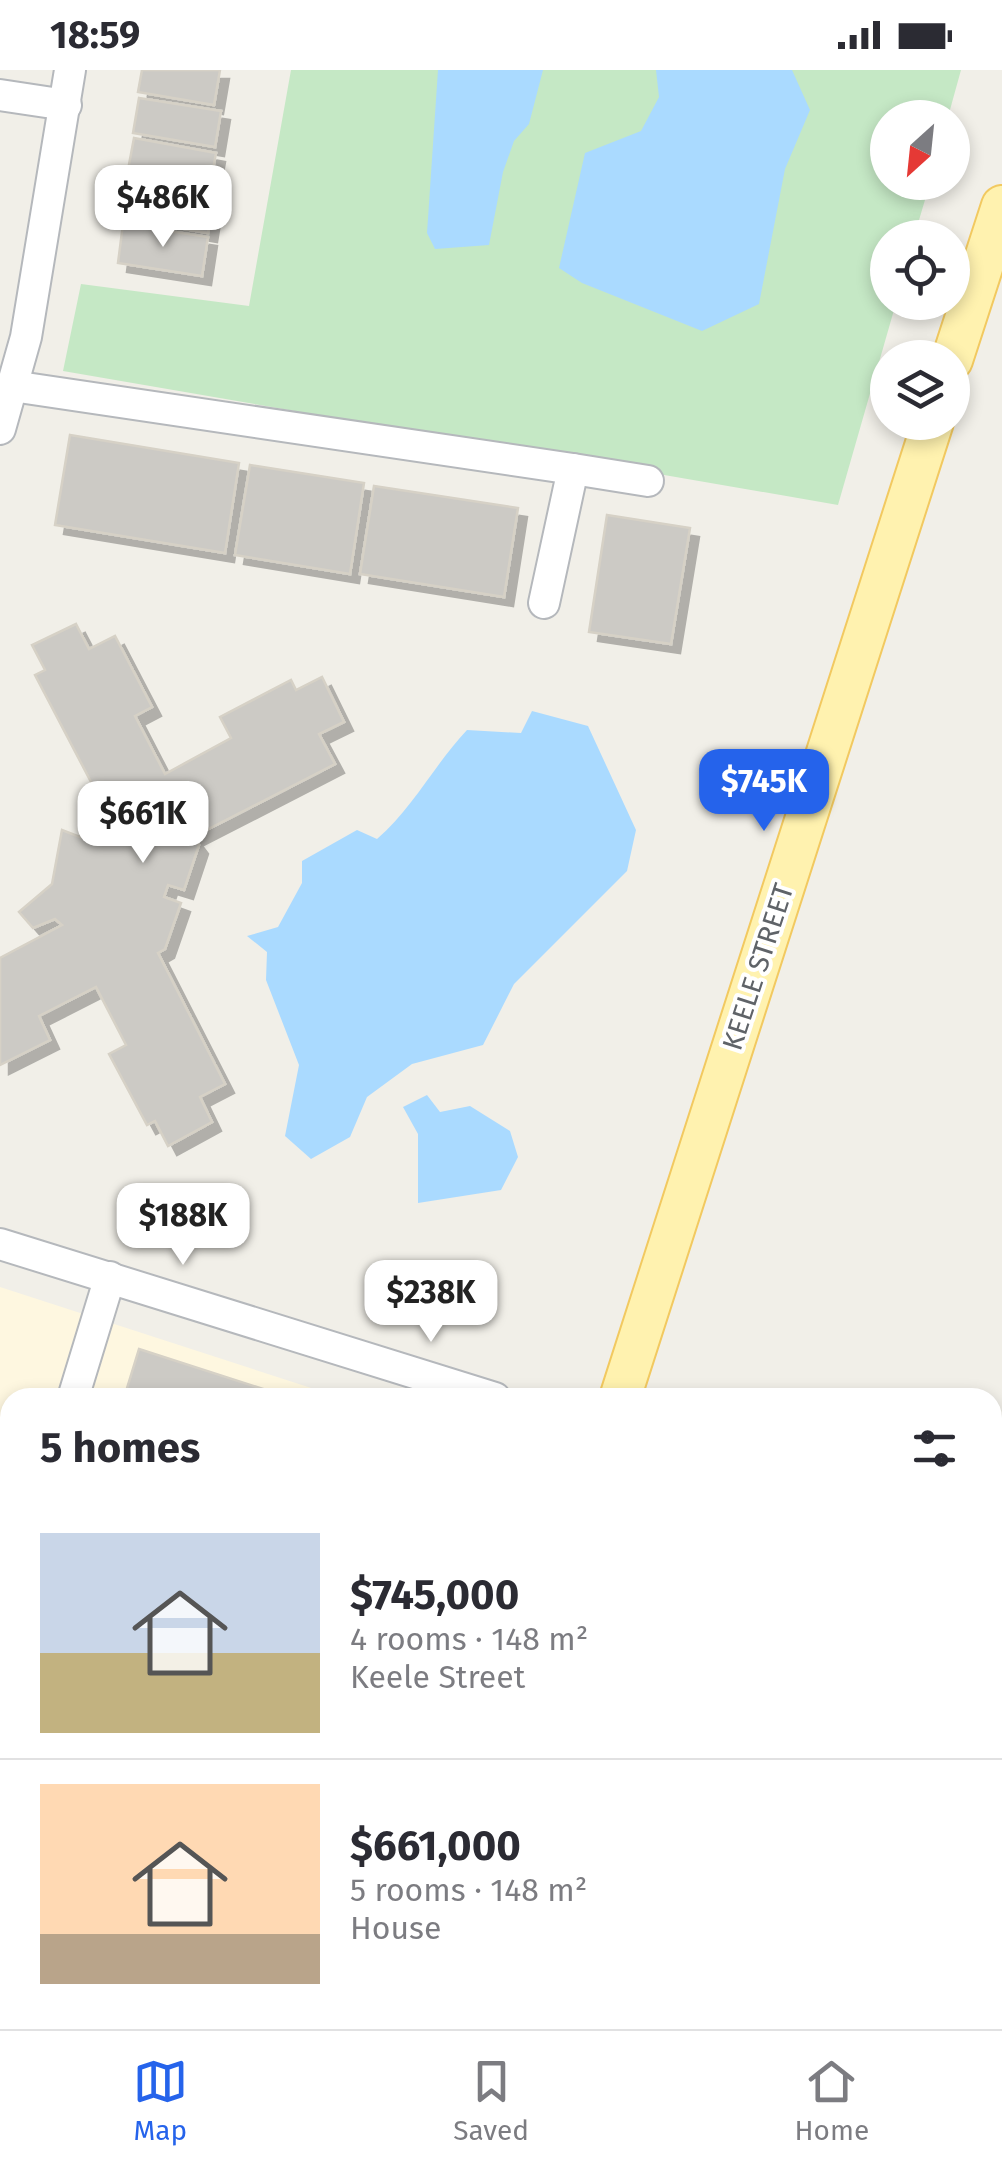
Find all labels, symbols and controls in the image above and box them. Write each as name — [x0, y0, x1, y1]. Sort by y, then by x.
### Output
text: 18:59 — [50, 12, 140, 58]
north arrow — [870, 100, 970, 200]
map controls — [870, 100, 970, 440]
pin: $486K — [93, 165, 233, 250]
text: $486K — [117, 178, 209, 216]
button: locate — [870, 220, 970, 320]
button: layers — [870, 340, 970, 440]
pin: $745K — [694, 749, 834, 834]
text: $745K — [721, 762, 807, 800]
pin: $661K — [73, 781, 213, 866]
text: $661K — [100, 794, 186, 832]
street label: KEELE STREET — [716, 879, 801, 1055]
pin: $188K — [113, 1183, 253, 1268]
text: $188K — [139, 1196, 227, 1234]
pin: $238K — [361, 1260, 501, 1345]
text: $238K — [386, 1273, 476, 1311]
icon: filters — [907, 1421, 962, 1476]
text: 5 homes — [40, 1423, 200, 1473]
text: $745,000 — [350, 1570, 519, 1620]
icon: home — [120, 1573, 240, 1693]
text: 4 rooms · 148 m² — [350, 1620, 588, 1658]
text: Keele Street — [350, 1658, 525, 1696]
text: $661,000 — [350, 1821, 521, 1871]
icon: home — [120, 1824, 240, 1944]
text: 5 rooms · 148 m² — [350, 1871, 587, 1909]
text: House — [350, 1909, 441, 1947]
tab: Map — [133, 2054, 188, 2147]
tab: Saved — [453, 2054, 529, 2147]
tab: Home — [795, 2054, 869, 2147]

